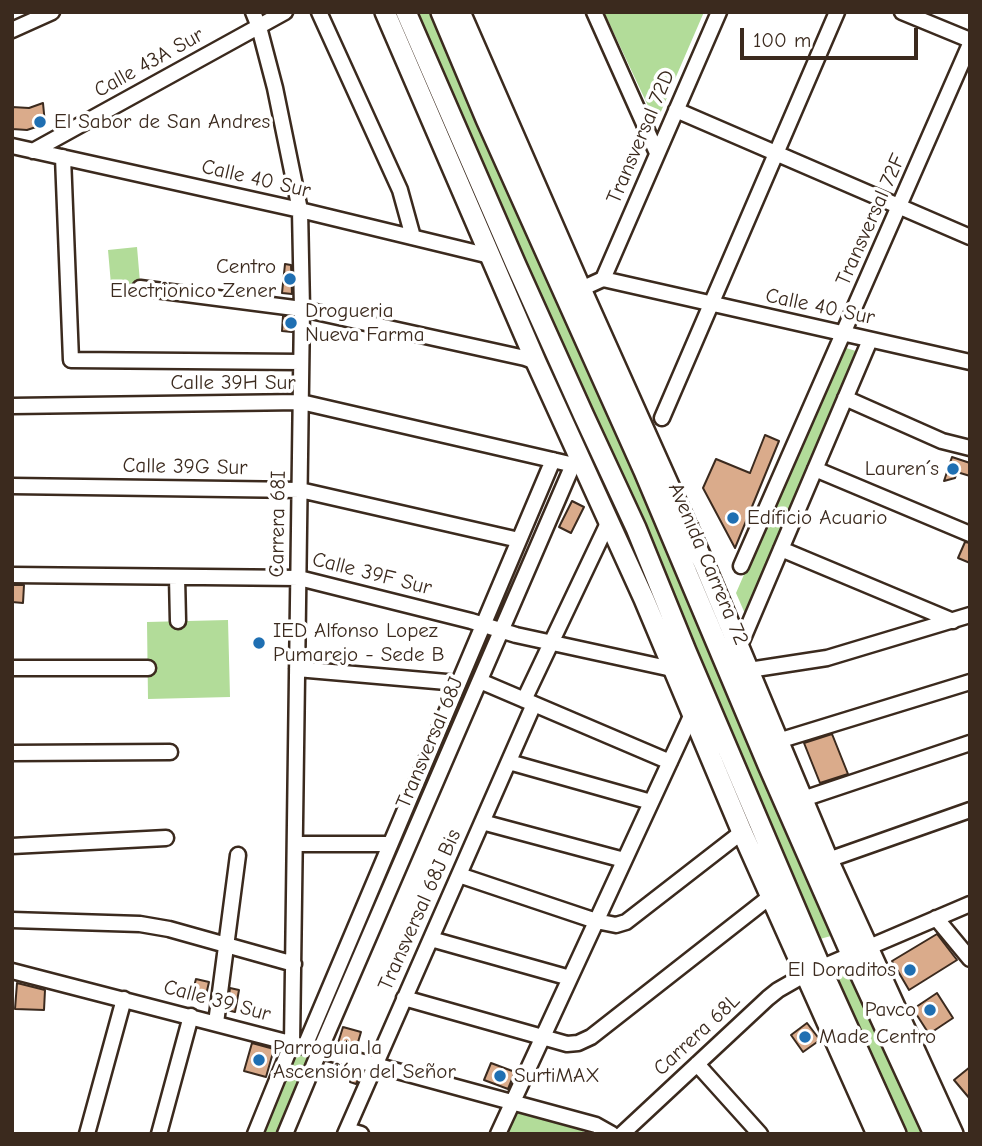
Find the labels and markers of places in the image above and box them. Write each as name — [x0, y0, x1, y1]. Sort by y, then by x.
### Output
place label: El Sabor de San Andres — [54, 109, 270, 135]
marker: El Sabor de San Andres — [32, 114, 48, 130]
place label: Centro Electrionico Zener — [110, 254, 276, 304]
marker: Centro Electrionico Zener — [282, 271, 298, 287]
place label: Drogueria Nueva Farma — [305, 298, 425, 348]
marker: Drogueria Nueva Farma — [283, 315, 299, 331]
place label: Lauren´s — [865, 456, 939, 482]
marker: Lauren´s — [945, 461, 961, 477]
place label: Edificio Acuario — [747, 505, 887, 531]
marker: Edificio Acuario — [725, 510, 741, 526]
place label: IED Alfonso Lopez Pumarejo - Sede B — [273, 618, 444, 668]
marker: IED Alfonso Lopez Pumarejo - Sede B — [251, 635, 267, 651]
place label: El Doraditos — [788, 957, 896, 983]
marker: El Doraditos — [902, 962, 918, 978]
place label: Pavco — [865, 997, 916, 1023]
marker: Pavco — [922, 1002, 938, 1018]
place label: Made Centro — [819, 1024, 936, 1050]
marker: Made Centro — [797, 1029, 813, 1045]
place label: Parroguia la Ascensión del Señor — [273, 1035, 456, 1085]
marker: Parroguia la Ascensión del Señor — [251, 1052, 267, 1068]
place label: SurtiMAX — [514, 1063, 600, 1089]
marker: SurtiMAX — [492, 1068, 508, 1084]

